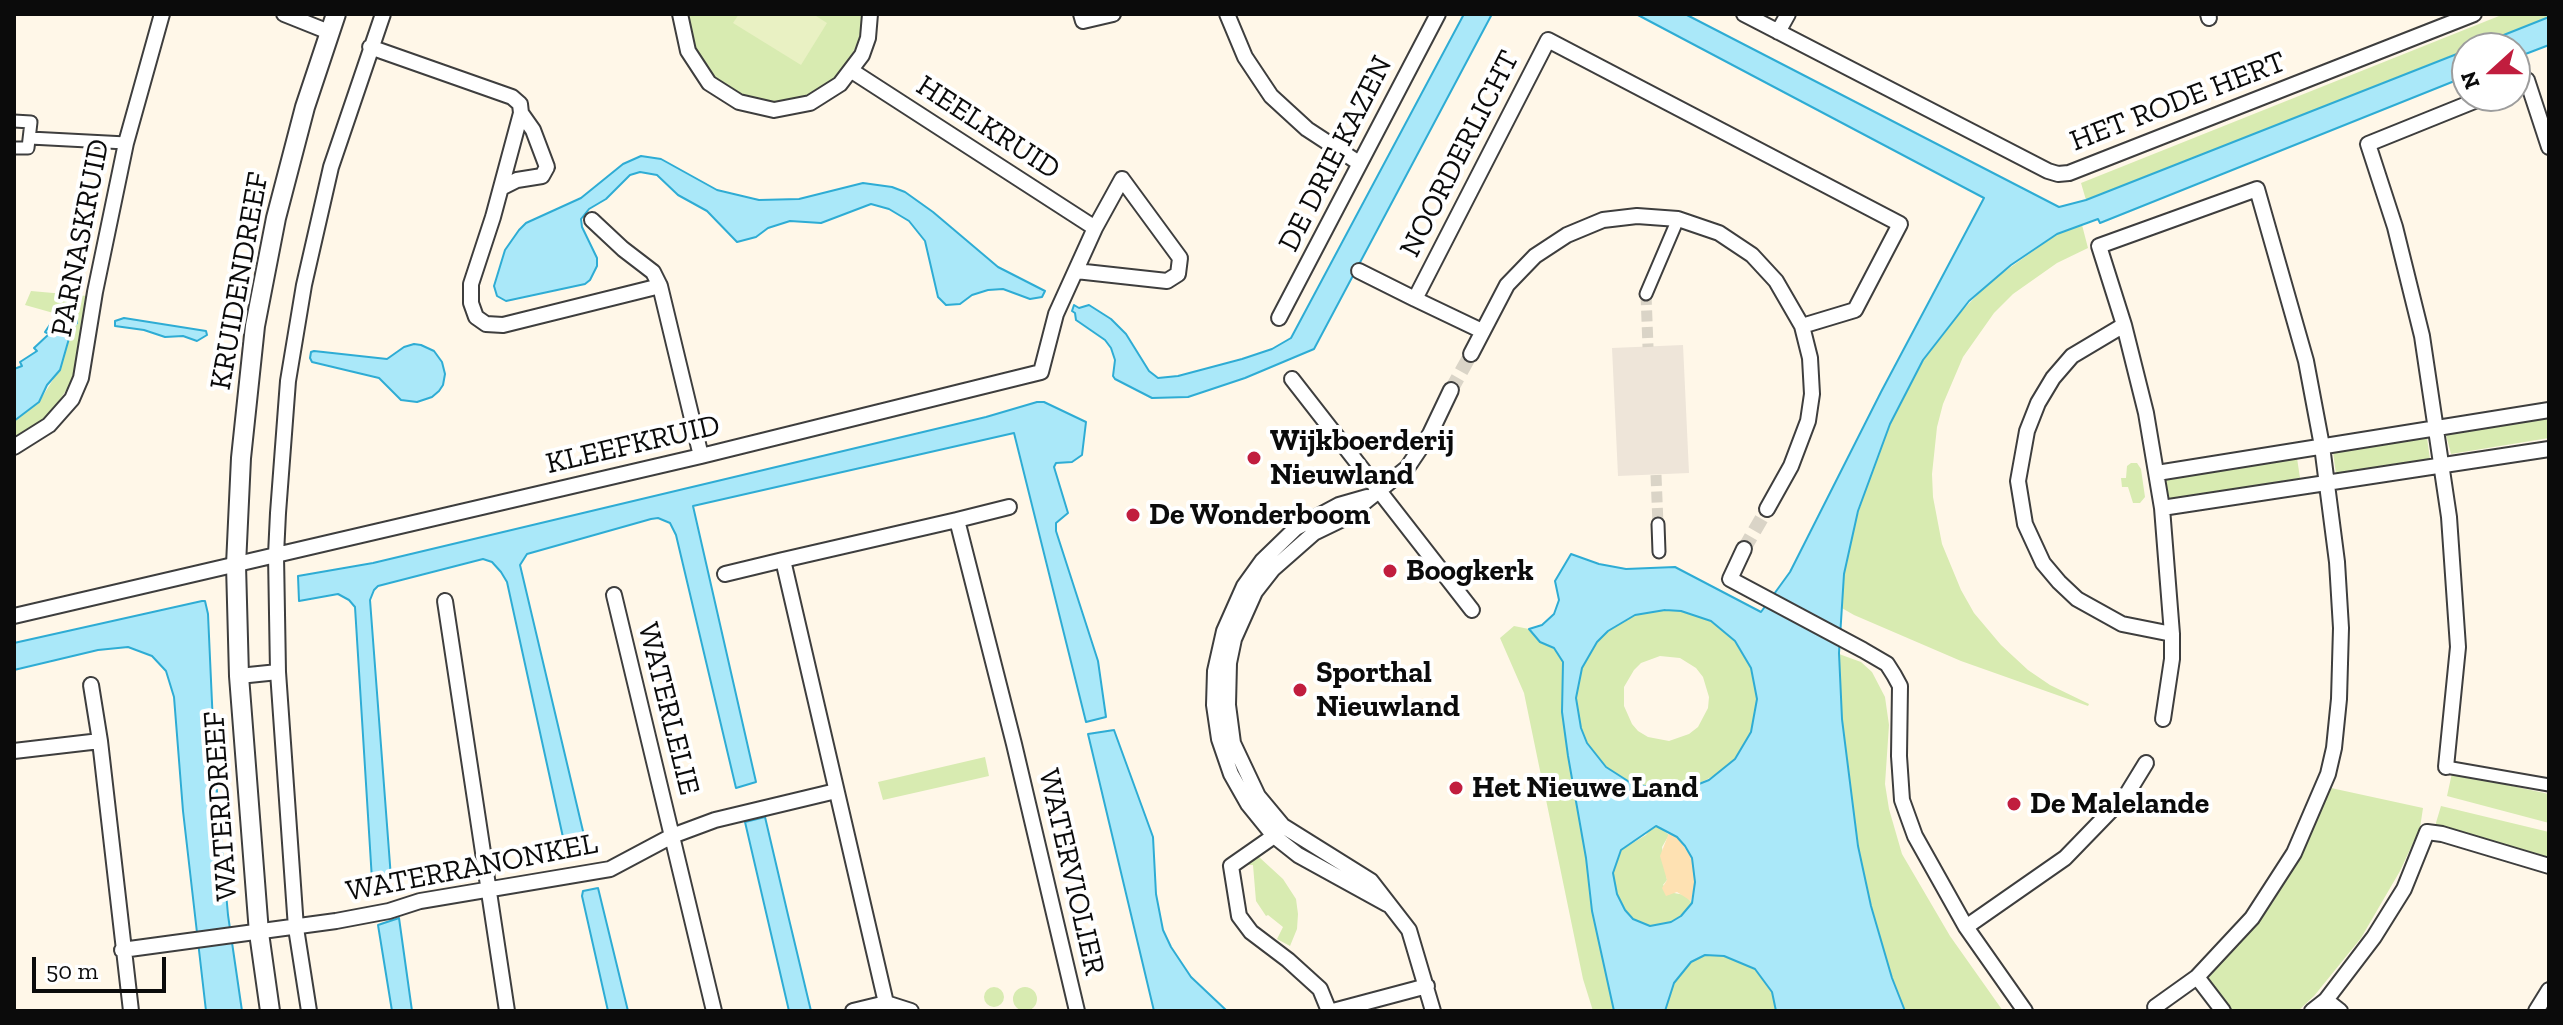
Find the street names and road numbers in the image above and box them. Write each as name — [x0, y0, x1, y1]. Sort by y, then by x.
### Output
street label: HET RODE HERT — [2065, 44, 2291, 160]
street label: NOORDERLICHT — [1392, 45, 1528, 263]
street label: DE DRIE KAZEN — [1271, 50, 1401, 258]
street label: HEELKRUID — [909, 68, 1067, 188]
street label: PARNASKRUID — [44, 136, 118, 340]
street label: KRUIDENDREEF — [203, 169, 277, 393]
street label: KLEEFKRUID — [543, 408, 723, 482]
street label: WATERLELIE — [629, 619, 707, 799]
street label: WATERDREEF — [196, 710, 246, 902]
street label: WATERVIOLIER — [1030, 765, 1112, 979]
street label: WATERRANONKEL — [343, 826, 601, 910]

